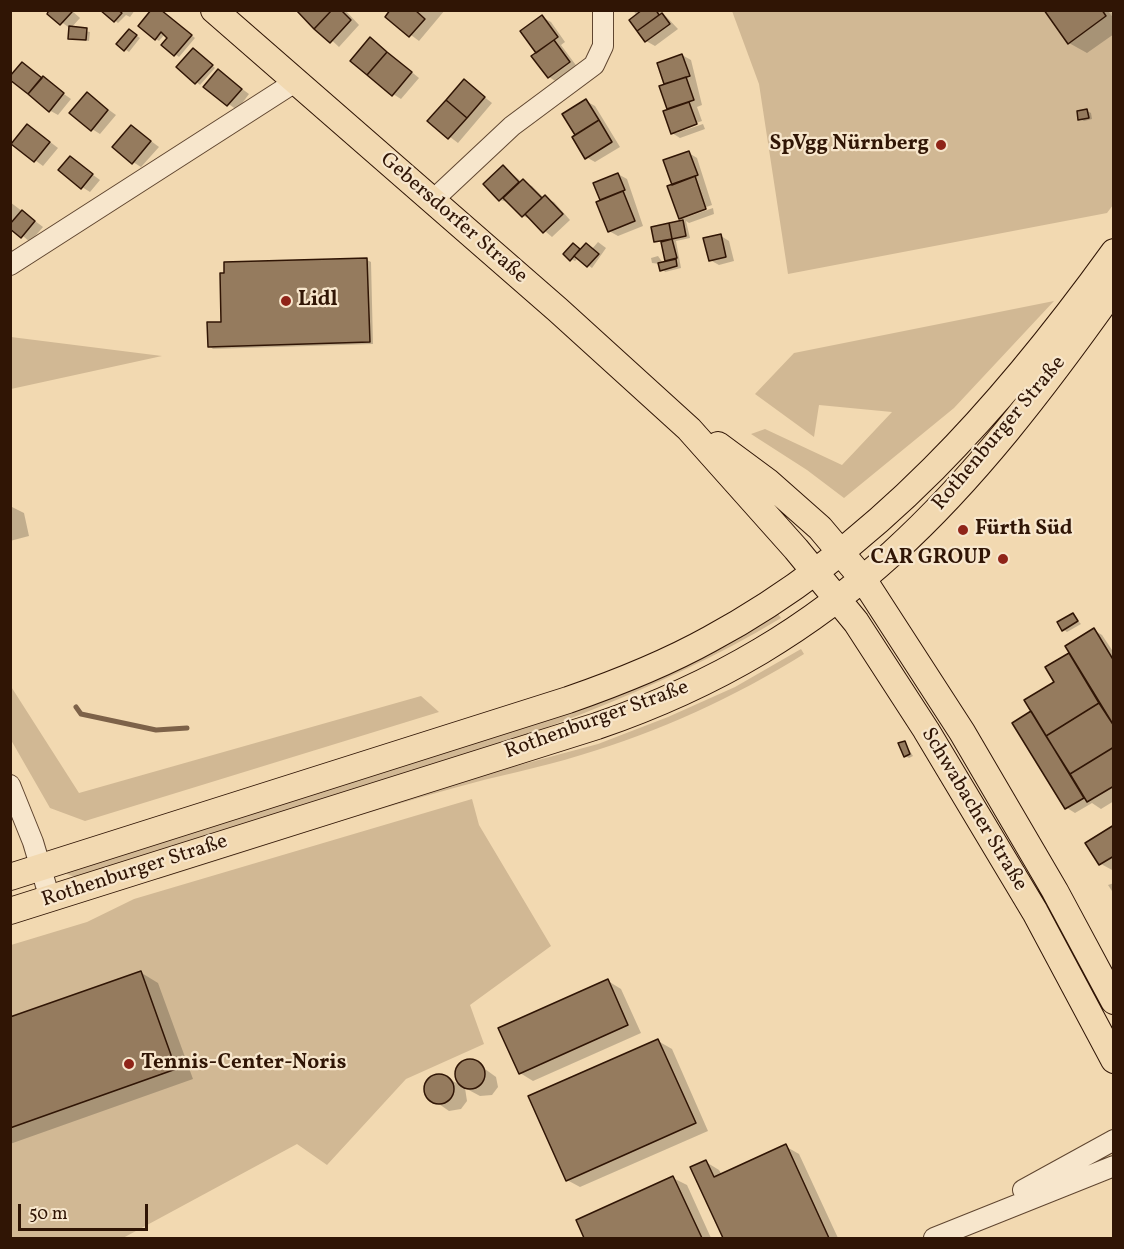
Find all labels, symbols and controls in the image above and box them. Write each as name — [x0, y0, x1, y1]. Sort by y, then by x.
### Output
place label: SpVgg Nürnberg — [769, 132, 929, 158]
marker: SpVgg Nürnberg — [934, 138, 948, 152]
street label: Gebersdorfer Straße — [374, 148, 532, 290]
place label: Lidl — [298, 288, 338, 314]
marker: Lidl — [279, 294, 293, 308]
street label: Rothenburger Straße — [928, 352, 1072, 516]
place label: Fürth Süd — [975, 517, 1073, 543]
marker: Fürth Süd — [956, 523, 970, 537]
place label: CAR GROUP — [871, 546, 991, 572]
marker: CAR GROUP — [996, 552, 1010, 566]
street label: Rothenburger Straße — [502, 676, 692, 766]
street label: Schwabacher Straße — [914, 724, 1032, 896]
street label: Rothenburger Straße — [39, 830, 231, 914]
place label: Tennis-Center-Noris — [141, 1051, 346, 1077]
marker: Tennis-Center-Noris — [122, 1057, 136, 1071]
scale bar — [21, 1192, 152, 1230]
text: 50 m — [29, 1202, 68, 1227]

